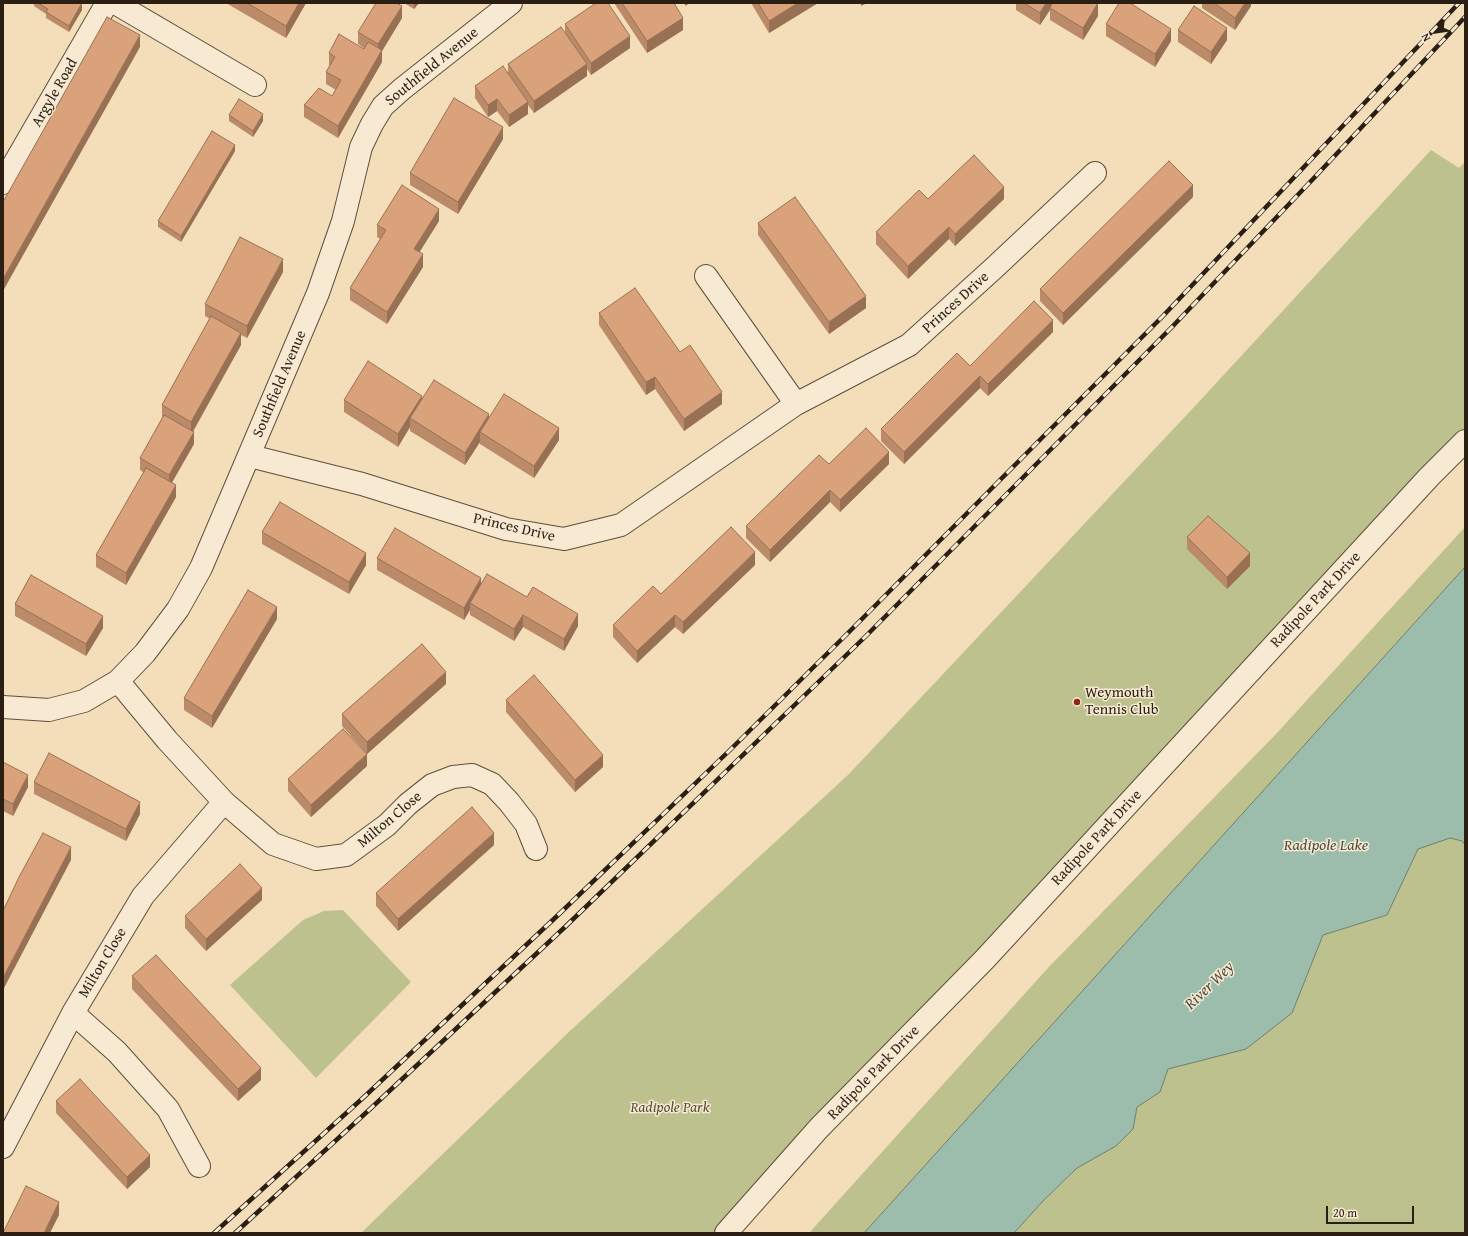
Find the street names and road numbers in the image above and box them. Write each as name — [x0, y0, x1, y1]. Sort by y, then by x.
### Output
street label: Southfield Avenue — [382, 24, 482, 110]
street label: Argyle Road — [28, 56, 82, 130]
street label: Princes Drive — [919, 268, 993, 338]
street label: Southfield Avenue — [249, 328, 311, 440]
street label: Princes Drive — [471, 510, 557, 546]
street label: Radipole Park Drive — [1267, 548, 1365, 652]
street label: Radipole Park Drive — [1048, 786, 1146, 890]
street label: Milton Close — [354, 788, 426, 852]
street label: Milton Close — [75, 925, 131, 1001]
street label: Radipole Park Drive — [824, 1022, 924, 1124]

